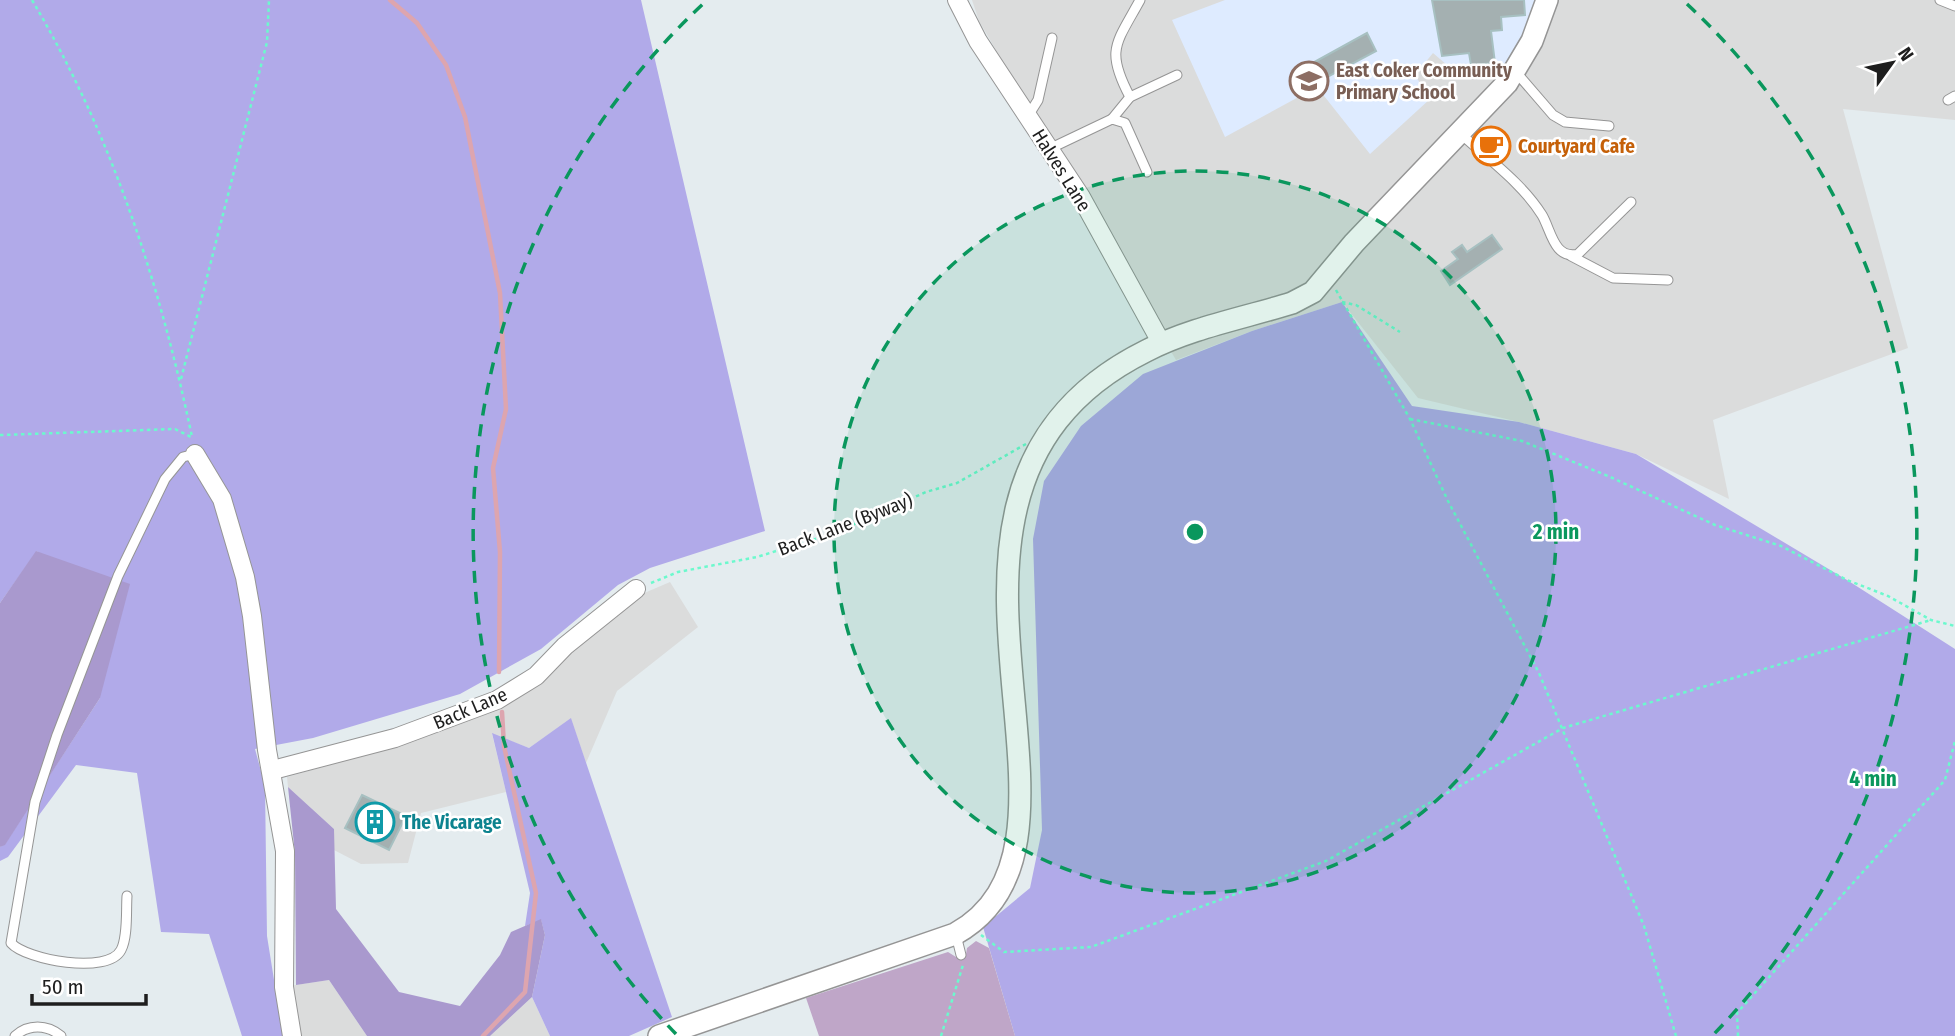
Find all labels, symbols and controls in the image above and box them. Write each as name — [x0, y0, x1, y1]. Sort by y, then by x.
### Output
north arrow — [1857, 28, 1927, 98]
text: N — [1893, 43, 1919, 65]
place label: East Coker Community Primary School — [1336, 59, 1513, 104]
school or university icon: East Coker Community Primary School — [1288, 60, 1330, 102]
street label: Halves Lane — [1027, 125, 1096, 216]
cafe icon: Courtyard Cafe — [1470, 125, 1512, 167]
place label: Courtyard Cafe — [1518, 135, 1635, 158]
street label: Back Lane (Byway) — [775, 488, 916, 561]
text: 2 min — [1532, 519, 1579, 545]
centre of rings — [1183, 520, 1207, 544]
street label: Back Lane — [430, 683, 511, 734]
text: 4 min — [1849, 766, 1897, 792]
building icon: The Vicarage — [354, 801, 396, 843]
place label: The Vicarage — [402, 811, 502, 834]
scale bar — [32, 962, 145, 1006]
text: 50 m — [42, 974, 84, 1000]

